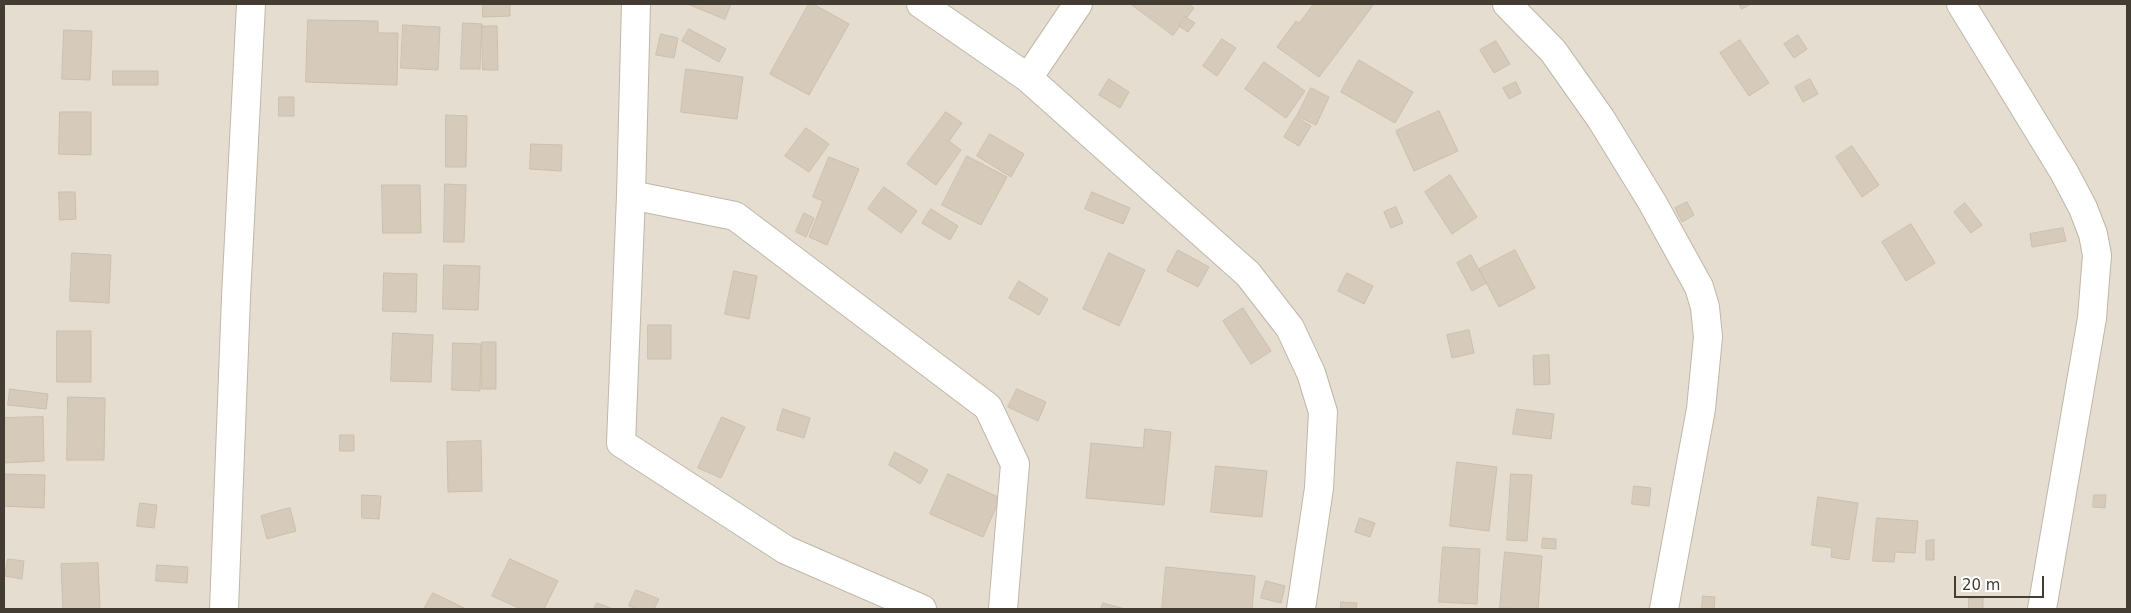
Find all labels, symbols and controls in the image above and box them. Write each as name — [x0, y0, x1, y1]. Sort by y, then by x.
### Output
scale bar — [1956, 566, 2046, 598]
text: 20 m — [1962, 576, 2000, 594]

